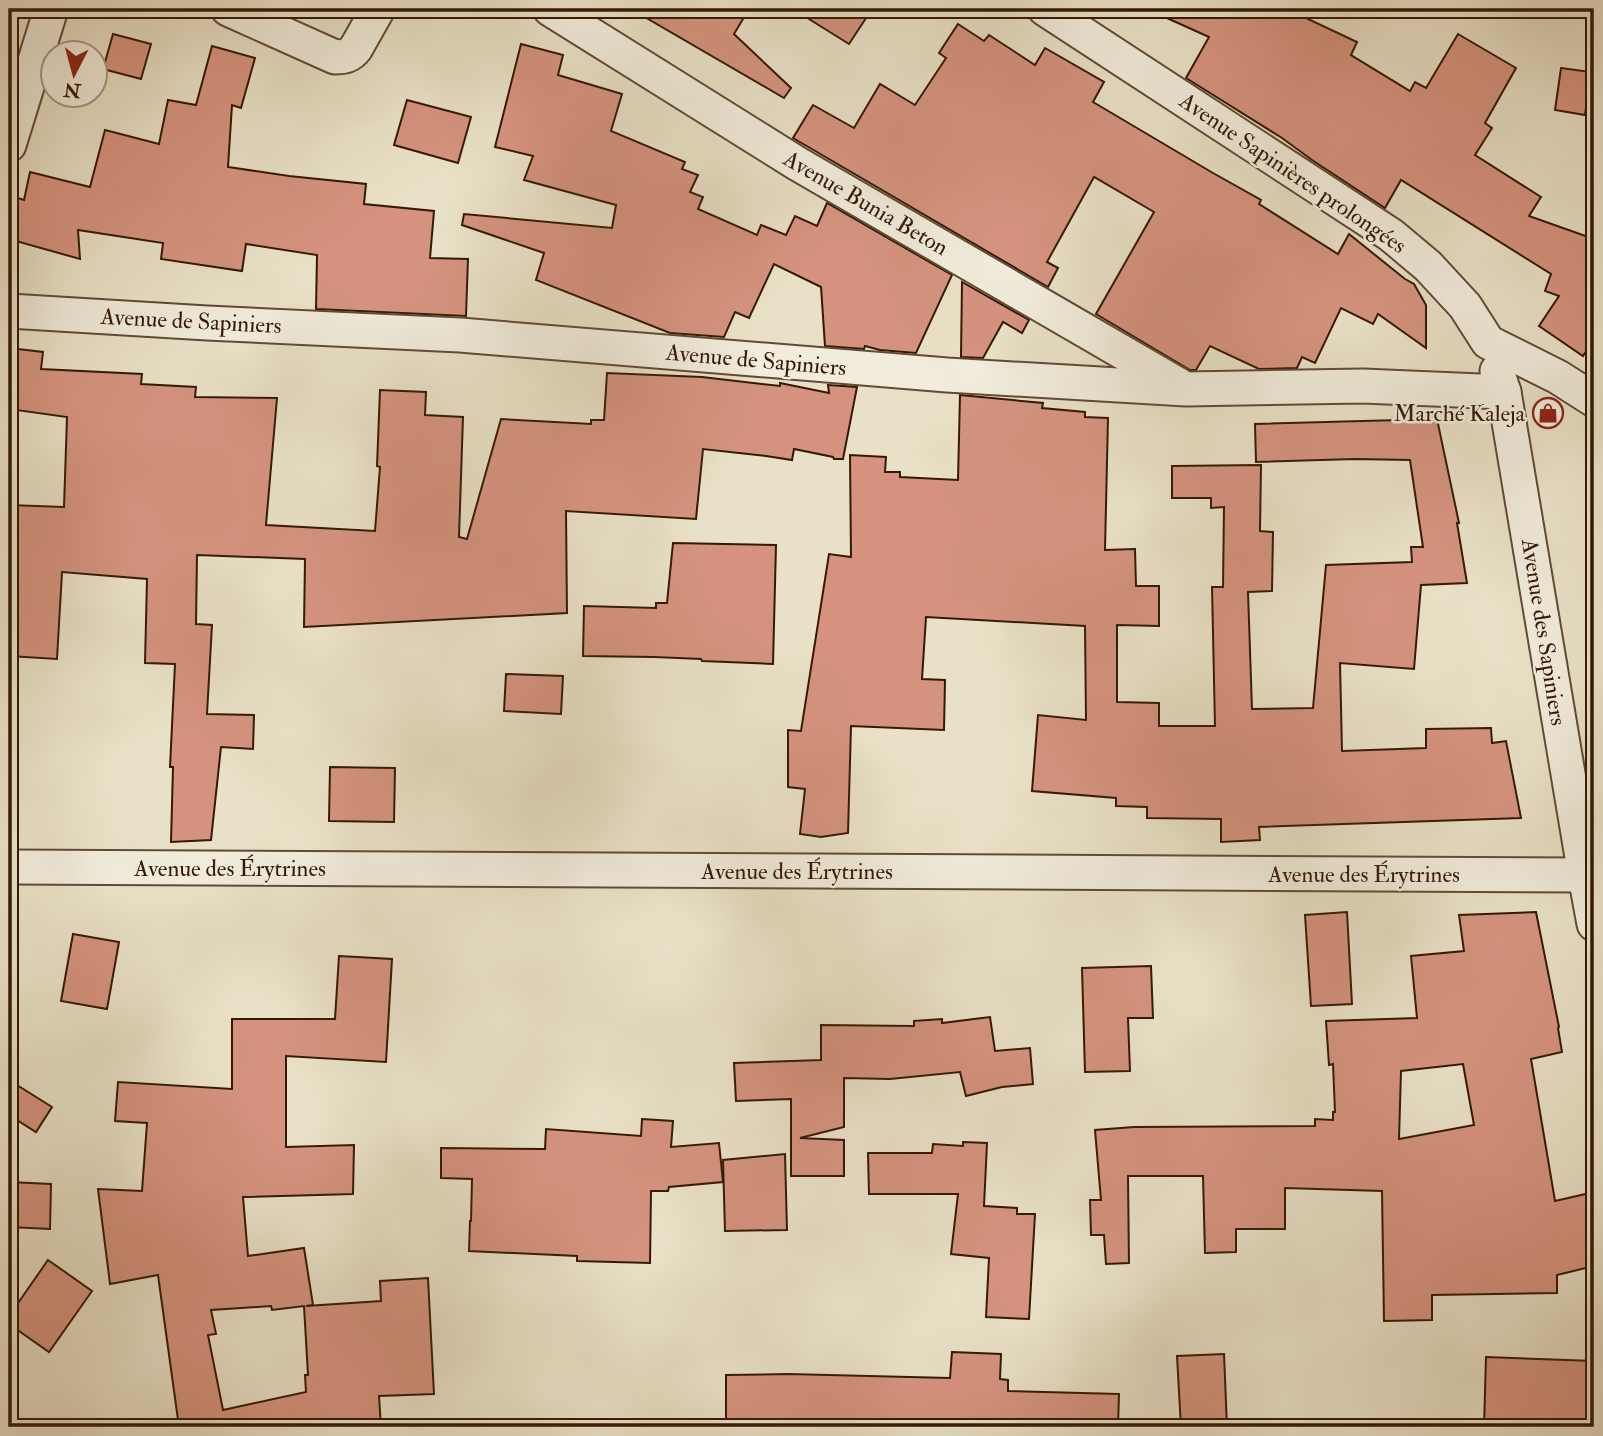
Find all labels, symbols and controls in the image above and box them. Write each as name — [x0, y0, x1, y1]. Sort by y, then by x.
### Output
north arrow — [38, 38, 108, 108]
text: N — [62, 77, 83, 103]
street label: Avenue Sapinières prolongées — [1172, 86, 1412, 261]
street label: Avenue Bunia Beton — [777, 144, 954, 262]
street label: Avenue de Sapiniers — [99, 302, 282, 341]
street label: Avenue de Sapiniers — [663, 338, 848, 383]
shop icon: Marché Kaleja — [1531, 396, 1565, 430]
place label: Marché Kaleja — [1393, 399, 1526, 428]
street label: Avenue des Sapiniers — [1514, 535, 1573, 728]
street label: Avenue des Érytrines — [133, 854, 326, 883]
street label: Avenue des Érytrines — [700, 857, 893, 886]
street label: Avenue des Érytrines — [1267, 860, 1460, 889]

